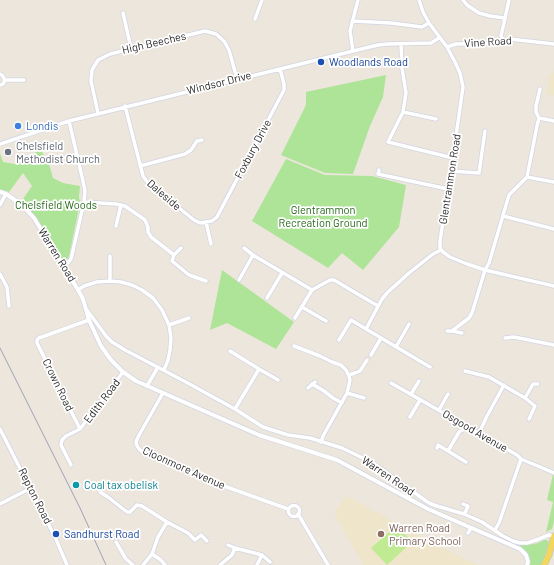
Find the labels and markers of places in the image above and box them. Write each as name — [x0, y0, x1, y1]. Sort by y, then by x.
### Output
place label: Woodlands Road — [329, 55, 408, 69]
marker: Woodlands Road — [316, 57, 326, 67]
place label: Londis — [26, 119, 58, 133]
marker: Londis — [13, 121, 23, 131]
place label: Chelsfield Methodist Church — [16, 139, 100, 165]
marker: Chelsfield Methodist Church — [3, 147, 13, 157]
place label: Coal tax obelisk — [84, 478, 158, 492]
marker: Coal tax obelisk — [71, 480, 81, 490]
place label: Warren Road Primary School — [389, 521, 461, 547]
place label: Sandhurst Road — [64, 527, 139, 541]
marker: Sandhurst Road — [51, 529, 61, 539]
marker: Warren Road Primary School — [376, 529, 386, 539]

